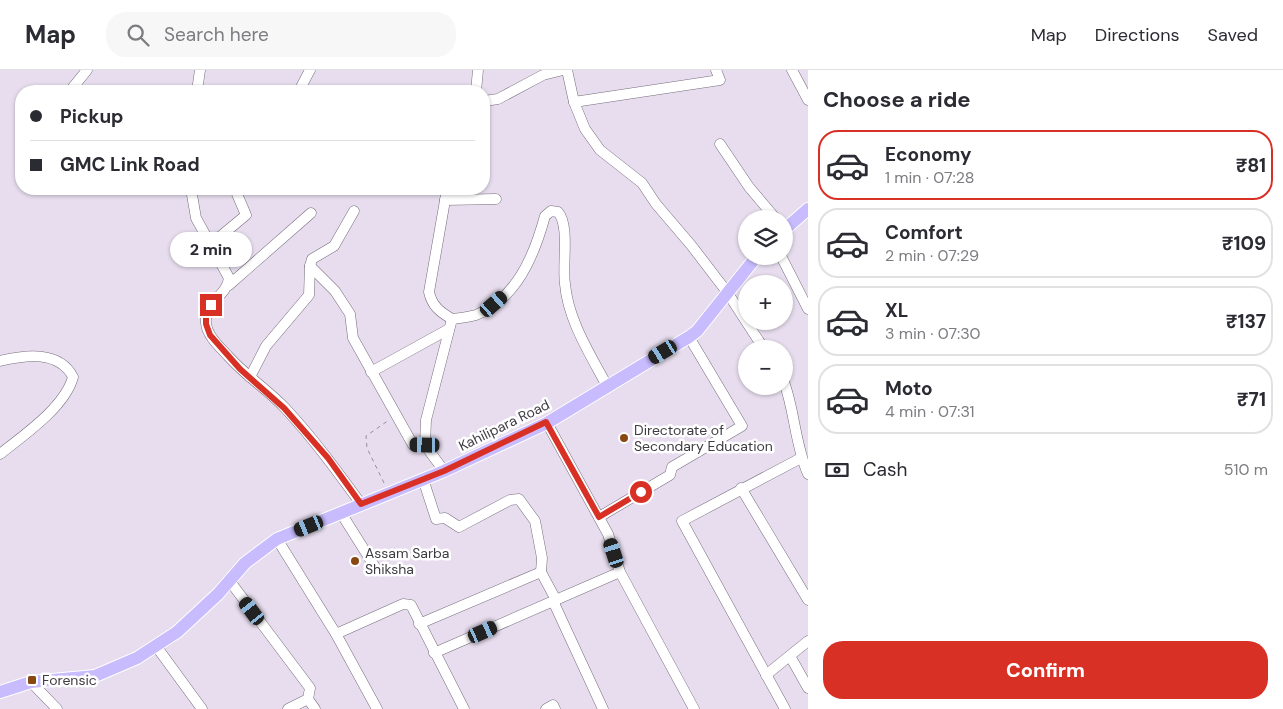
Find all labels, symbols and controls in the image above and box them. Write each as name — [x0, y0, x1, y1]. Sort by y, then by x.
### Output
search box — [106, 12, 456, 57]
text: Map — [25, 19, 76, 50]
icon: search — [124, 21, 152, 49]
text: Search here — [164, 22, 269, 47]
text: Map — [1031, 23, 1067, 47]
text: Directions — [1095, 23, 1180, 47]
text: Saved — [1208, 23, 1258, 47]
text: Choose a ride — [823, 85, 971, 114]
text: Pickup — [60, 104, 124, 129]
text: Economy — [885, 142, 972, 167]
icon: car — [825, 143, 870, 188]
text: GMC Link Road — [60, 152, 200, 177]
text: ₹81 — [1236, 153, 1266, 178]
text: 1 min · 07:28 — [885, 167, 974, 188]
map controls — [738, 210, 793, 395]
button: layers — [738, 210, 793, 265]
text: Comfort — [885, 220, 963, 245]
icon: car — [825, 221, 870, 266]
text: ₹109 — [1222, 231, 1266, 256]
callout: 2 min — [170, 232, 252, 268]
text: 2 min — [190, 239, 232, 260]
text: 2 min · 07:29 — [885, 245, 979, 266]
button: + — [738, 275, 793, 330]
car — [477, 288, 510, 320]
route end — [200, 294, 222, 316]
text: XL — [885, 298, 908, 323]
icon: car — [825, 299, 870, 344]
text: ₹137 — [1226, 309, 1266, 334]
text: 3 min · 07:30 — [885, 323, 981, 344]
car — [646, 338, 679, 366]
button: − — [738, 340, 793, 395]
text: Moto — [885, 376, 933, 401]
icon: car — [825, 377, 870, 422]
text: ₹71 — [1237, 387, 1266, 412]
street label: Kahilipara Road — [456, 395, 552, 455]
text: 4 min · 07:31 — [885, 401, 975, 422]
place label: Directorate of Secondary Education — [634, 421, 773, 455]
marker: Directorate of Secondary Education — [618, 432, 630, 444]
car — [409, 437, 440, 453]
icon: cash — [823, 456, 851, 484]
text: Cash — [863, 457, 907, 482]
text: 510 m — [1224, 459, 1268, 480]
route start — [630, 481, 652, 503]
car — [292, 513, 325, 539]
car — [602, 536, 625, 570]
place label: Assam Sarba Shiksha — [365, 544, 449, 578]
marker: Assam Sarba Shiksha — [349, 555, 361, 567]
car — [236, 595, 267, 627]
car — [466, 619, 499, 645]
button: Confirm — [823, 641, 1268, 699]
place label: Forensic — [42, 671, 97, 689]
marker: Forensic — [26, 674, 38, 686]

